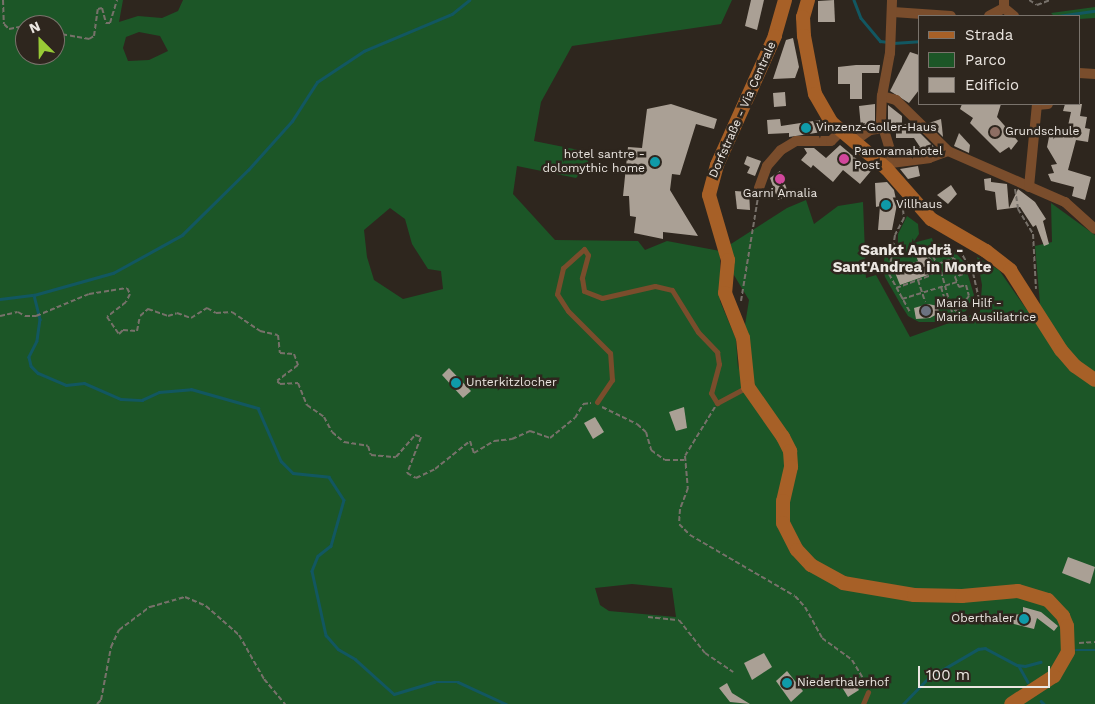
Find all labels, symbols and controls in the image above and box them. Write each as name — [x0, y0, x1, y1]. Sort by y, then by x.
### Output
north arrow — [15, 15, 65, 65]
legend — [918, 15, 1080, 105]
text: N — [27, 18, 42, 37]
text: Strada — [965, 26, 1013, 44]
street label: Dorfstraße - Via Centrale — [706, 39, 780, 181]
text: Parco — [965, 51, 1006, 69]
text: Edificio — [965, 76, 1019, 94]
place label: Vinzenz-Goller-Haus — [816, 121, 937, 135]
marker: Vinzenz-Goller-Haus — [800, 122, 812, 134]
place label: Grundschule — [1005, 125, 1079, 139]
marker: Grundschule — [989, 126, 1001, 138]
place label: Panoramahotel Post — [854, 145, 943, 173]
place label: hotel santre - dolomythic home — [542, 148, 645, 176]
marker: Panoramahotel Post — [838, 153, 850, 165]
marker: hotel santre - dolomythic home — [649, 156, 661, 168]
marker: Garni Amalia — [774, 173, 786, 185]
place label: Garni Amalia — [743, 187, 817, 201]
place label: Villhaus — [896, 198, 942, 212]
marker: Villhaus — [880, 199, 892, 211]
district label: Sankt Andrä - Sant'Andrea in Monte — [833, 241, 991, 276]
place label: Maria Hilf - Maria Ausiliatrice — [936, 297, 1037, 325]
marker: Maria Hilf - Maria Ausiliatrice — [920, 305, 932, 317]
place label: Unterkitzlocher — [466, 376, 557, 390]
marker: Unterkitzlocher — [450, 377, 462, 389]
place label: Oberthaler — [951, 612, 1014, 626]
marker: Oberthaler — [1018, 613, 1030, 625]
scale bar — [920, 656, 1052, 688]
text: 100 m — [926, 666, 970, 684]
place label: Niederthalerhof — [797, 676, 889, 690]
marker: Niederthalerhof — [781, 677, 793, 689]

